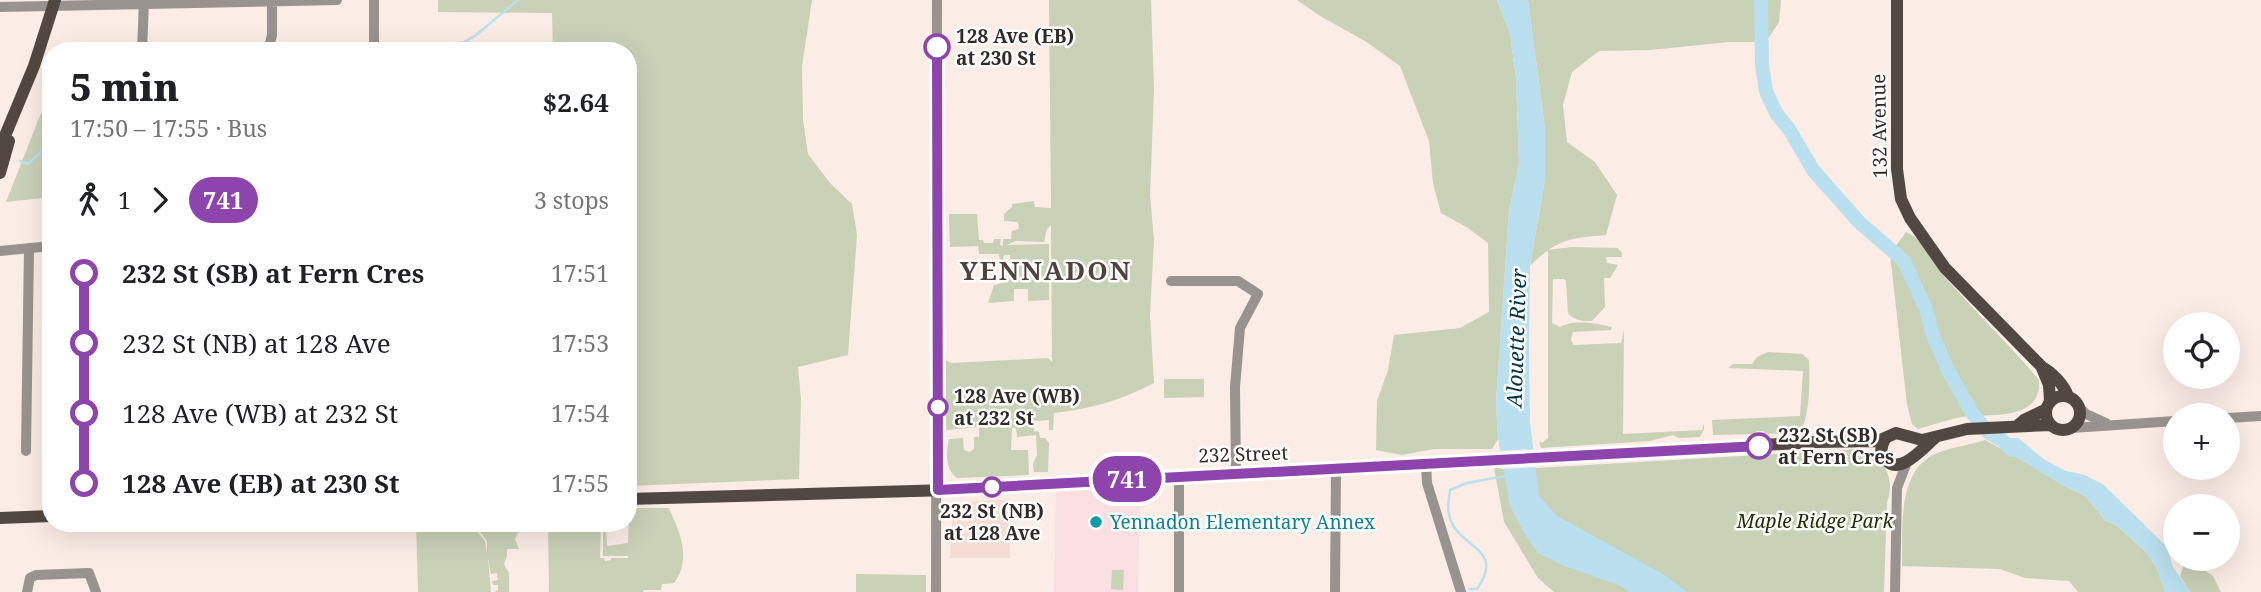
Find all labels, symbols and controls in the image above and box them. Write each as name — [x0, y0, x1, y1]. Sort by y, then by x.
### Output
place label: 128 Ave (EB) at 230 St — [956, 23, 1074, 71]
marker: 128 Ave (EB) at 230 St — [924, 34, 950, 60]
text: 5 min — [70, 60, 179, 112]
street label: 132 Avenue — [1865, 73, 1893, 179]
text: $2.64 — [543, 84, 609, 120]
text: 17:50 – 17:55 · Bus — [70, 112, 267, 144]
icon: walk — [70, 181, 108, 219]
icon: forward — [141, 181, 179, 219]
text: 741 — [203, 183, 244, 216]
text: 1 — [118, 184, 131, 216]
text: 3 stops — [534, 184, 609, 216]
district label: YENNADON — [960, 252, 1132, 288]
text: 232 St (SB) at Fern Cres — [122, 255, 424, 291]
text: 17:51 — [551, 257, 609, 289]
water label: Alouette River — [1500, 268, 1532, 410]
map controls — [2163, 312, 2240, 571]
button: locate — [2163, 312, 2240, 389]
text: 232 St (NB) at 128 Ave — [122, 325, 391, 361]
text: 17:53 — [551, 327, 609, 359]
place label: 128 Ave (WB) at 232 St — [954, 383, 1080, 431]
text: 128 Ave (WB) at 232 St — [122, 395, 398, 431]
text: 17:54 — [551, 397, 609, 429]
marker: 128 Ave (WB) at 232 St — [928, 397, 948, 417]
button: + — [2163, 403, 2240, 480]
place label: 232 St (SB) at Fern Cres — [1778, 422, 1894, 470]
marker: 232 St (SB) at Fern Cres — [1746, 433, 1772, 459]
street label: 232 Street — [1198, 439, 1289, 469]
line badge: 741 — [1087, 456, 1167, 502]
text: 741 — [1107, 462, 1147, 495]
text: 128 Ave (EB) at 230 St — [122, 465, 400, 501]
text: 17:55 — [551, 467, 609, 499]
marker: 232 St (NB) at 128 Ave — [982, 477, 1002, 497]
button: − — [2163, 494, 2240, 571]
place label: 232 St (NB) at 128 Ave — [940, 498, 1044, 546]
park label: Maple Ridge Park — [1736, 508, 1894, 534]
place label: Yennadon Elementary Annex — [1109, 509, 1375, 535]
marker: Yennadon Elementary Annex — [1088, 514, 1104, 530]

